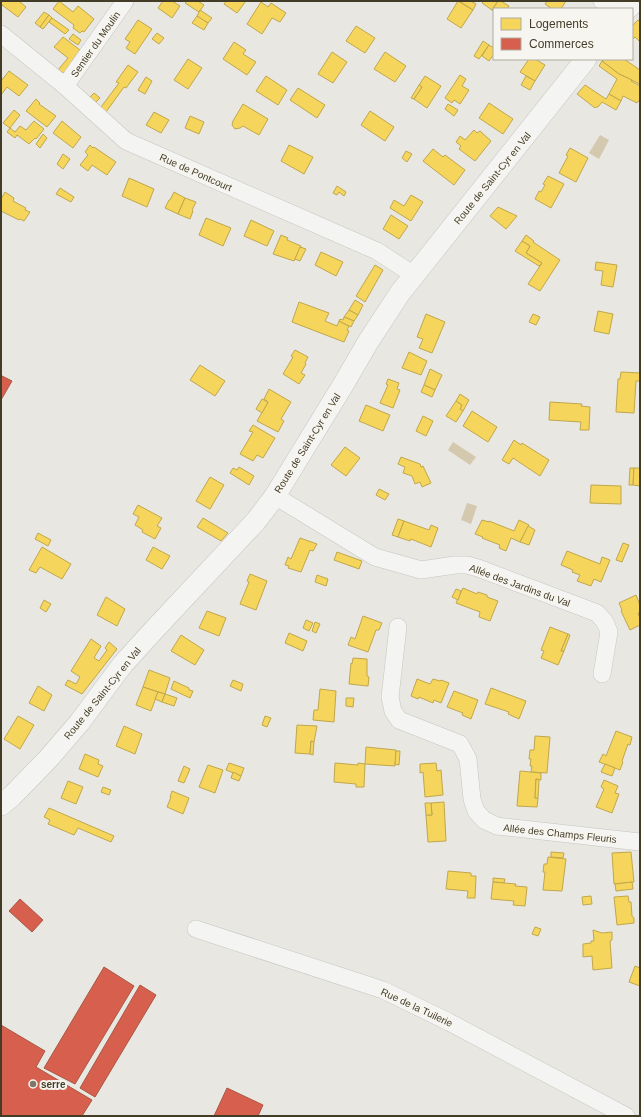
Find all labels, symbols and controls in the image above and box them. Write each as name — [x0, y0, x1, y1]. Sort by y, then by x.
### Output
legend — [493, 8, 633, 60]
street label: Sentier du Moulin — [69, 9, 122, 79]
text: Logements — [529, 17, 588, 31]
text: Commerces — [529, 37, 594, 51]
street label: Route de Saint-Cyr en Val — [452, 130, 533, 227]
street label: Rue de Pontcourt — [158, 152, 234, 193]
street label: Route de Saint-Cyr en Val — [272, 391, 343, 495]
street label: Allée des Jardins du Val — [468, 562, 572, 609]
street label: Route de Saint-Cyr en Val — [62, 645, 143, 742]
street label: Allée des Champs Fleuris — [503, 822, 617, 845]
street label: Rue de la Tuilerie — [379, 986, 455, 1029]
marker: serre — [28, 1079, 38, 1089]
place label: serre — [41, 1079, 66, 1090]

